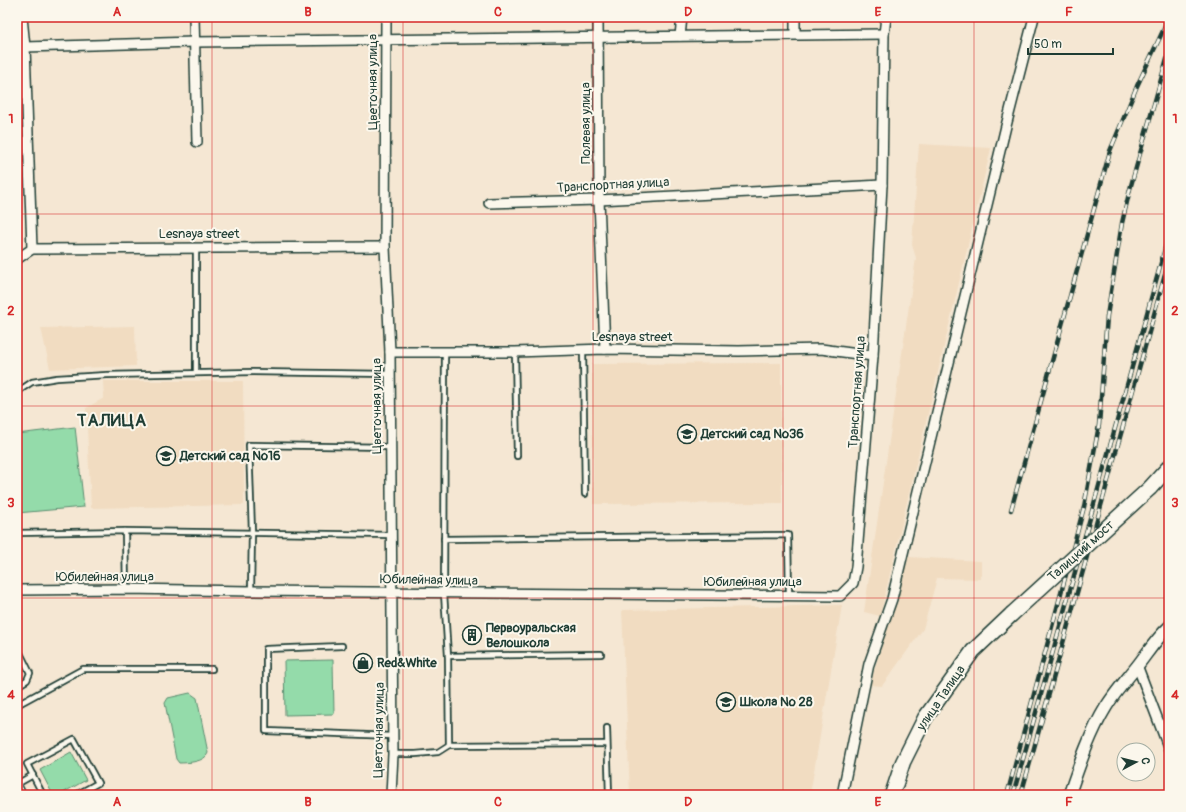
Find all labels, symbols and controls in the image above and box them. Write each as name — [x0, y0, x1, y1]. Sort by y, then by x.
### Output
text: A — [113, 4, 122, 20]
text: B — [304, 4, 312, 20]
text: C — [494, 4, 502, 20]
text: D — [684, 4, 692, 20]
text: E — [875, 4, 882, 20]
text: F — [1065, 4, 1073, 20]
scale bar — [1028, 30, 1113, 56]
street label: Цветочная улица — [365, 34, 381, 130]
text: 50 m — [1034, 37, 1062, 52]
street label: Полевая улица — [578, 82, 594, 164]
text: 1 — [8, 111, 14, 127]
text: 1 — [1172, 111, 1178, 127]
street label: Транспортная улица — [556, 174, 670, 196]
street label: Lesnaya street — [159, 226, 240, 242]
text: 2 — [7, 303, 15, 319]
text: 2 — [1171, 303, 1179, 319]
street label: Lesnaya street — [592, 329, 673, 345]
street label: Транспортная улица — [845, 335, 869, 449]
street label: Цветочная улица — [369, 358, 385, 454]
district label: ТАЛИЦА — [76, 410, 147, 431]
school or university icon: Детский сад №36 — [676, 423, 698, 445]
place label: Детский сад №36 — [700, 426, 804, 442]
school or university icon: Детский сад №16 — [155, 445, 177, 467]
place label: Детский сад №16 — [179, 448, 281, 464]
text: 3 — [7, 495, 15, 511]
text: 3 — [1171, 495, 1179, 511]
street label: Талицкий мост — [1044, 517, 1118, 585]
street label: Юбилейная улица — [56, 569, 154, 585]
street label: Юбилейная улица — [380, 571, 478, 589]
street label: Юбилейная улица — [704, 574, 802, 590]
place label: Первоуральская Велошкола — [486, 620, 576, 651]
building icon: Первоуральская Велошкола — [461, 624, 483, 646]
shop icon: Red&White — [352, 652, 374, 674]
place label: Red&White — [377, 655, 437, 671]
street label: улица Талица — [913, 662, 969, 735]
street label: Цветочная улица — [370, 682, 388, 778]
text: 4 — [7, 687, 15, 703]
text: 4 — [1171, 687, 1179, 703]
school or university icon: Школа № 28 — [715, 691, 737, 713]
place label: Школа № 28 — [739, 694, 813, 710]
north arrow — [1116, 742, 1156, 782]
text: С — [1139, 757, 1152, 765]
text: A — [113, 794, 122, 810]
text: B — [304, 794, 312, 810]
text: C — [494, 794, 502, 810]
text: D — [684, 794, 692, 810]
text: E — [875, 794, 882, 810]
text: F — [1065, 794, 1073, 810]

